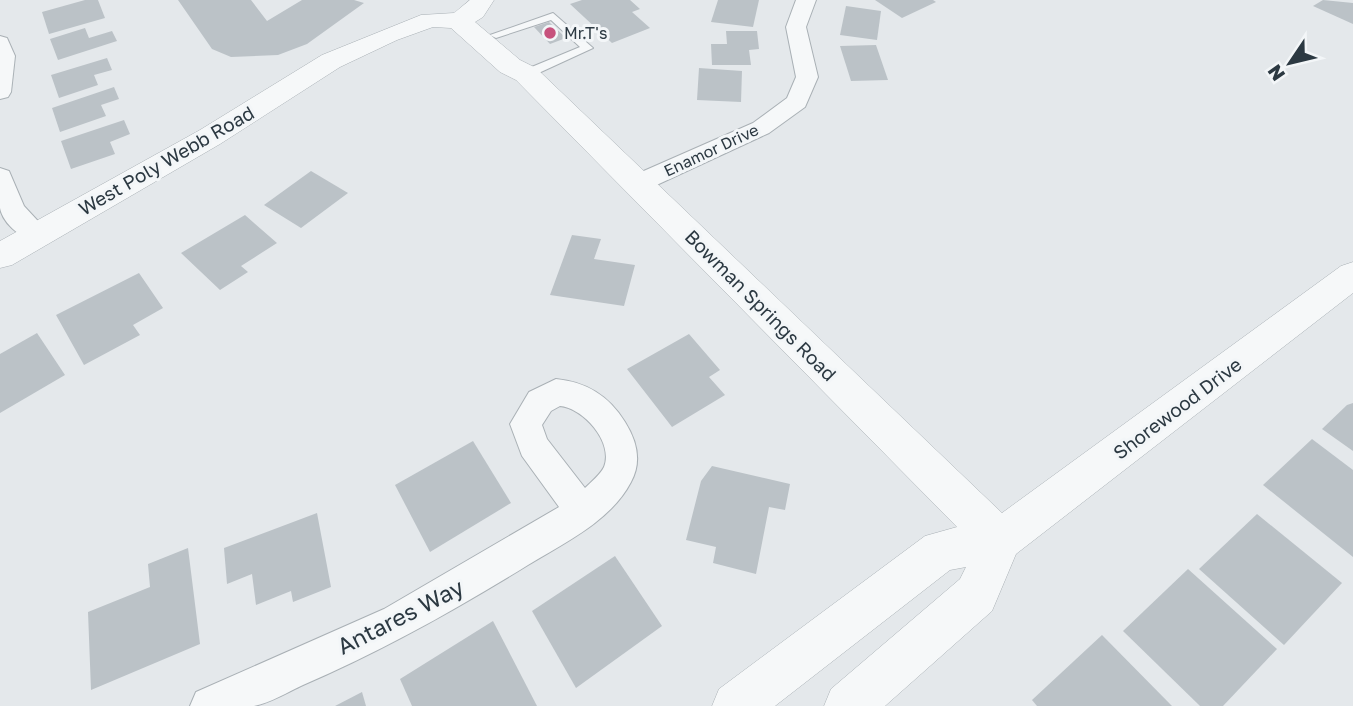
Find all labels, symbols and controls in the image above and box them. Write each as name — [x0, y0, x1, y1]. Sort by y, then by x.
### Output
place label: Mr.T's — [564, 23, 607, 43]
marker: Mr.T's — [542, 25, 558, 41]
north arrow — [1255, 28, 1325, 98]
text: N — [1262, 61, 1289, 86]
street label: West Poly Webb Road — [74, 100, 258, 220]
street label: Enamor Drive — [660, 119, 762, 181]
street label: Bowman Springs Road — [681, 225, 841, 385]
street label: Shorewood Drive — [1108, 352, 1246, 464]
street label: Antares Way — [332, 572, 468, 660]

